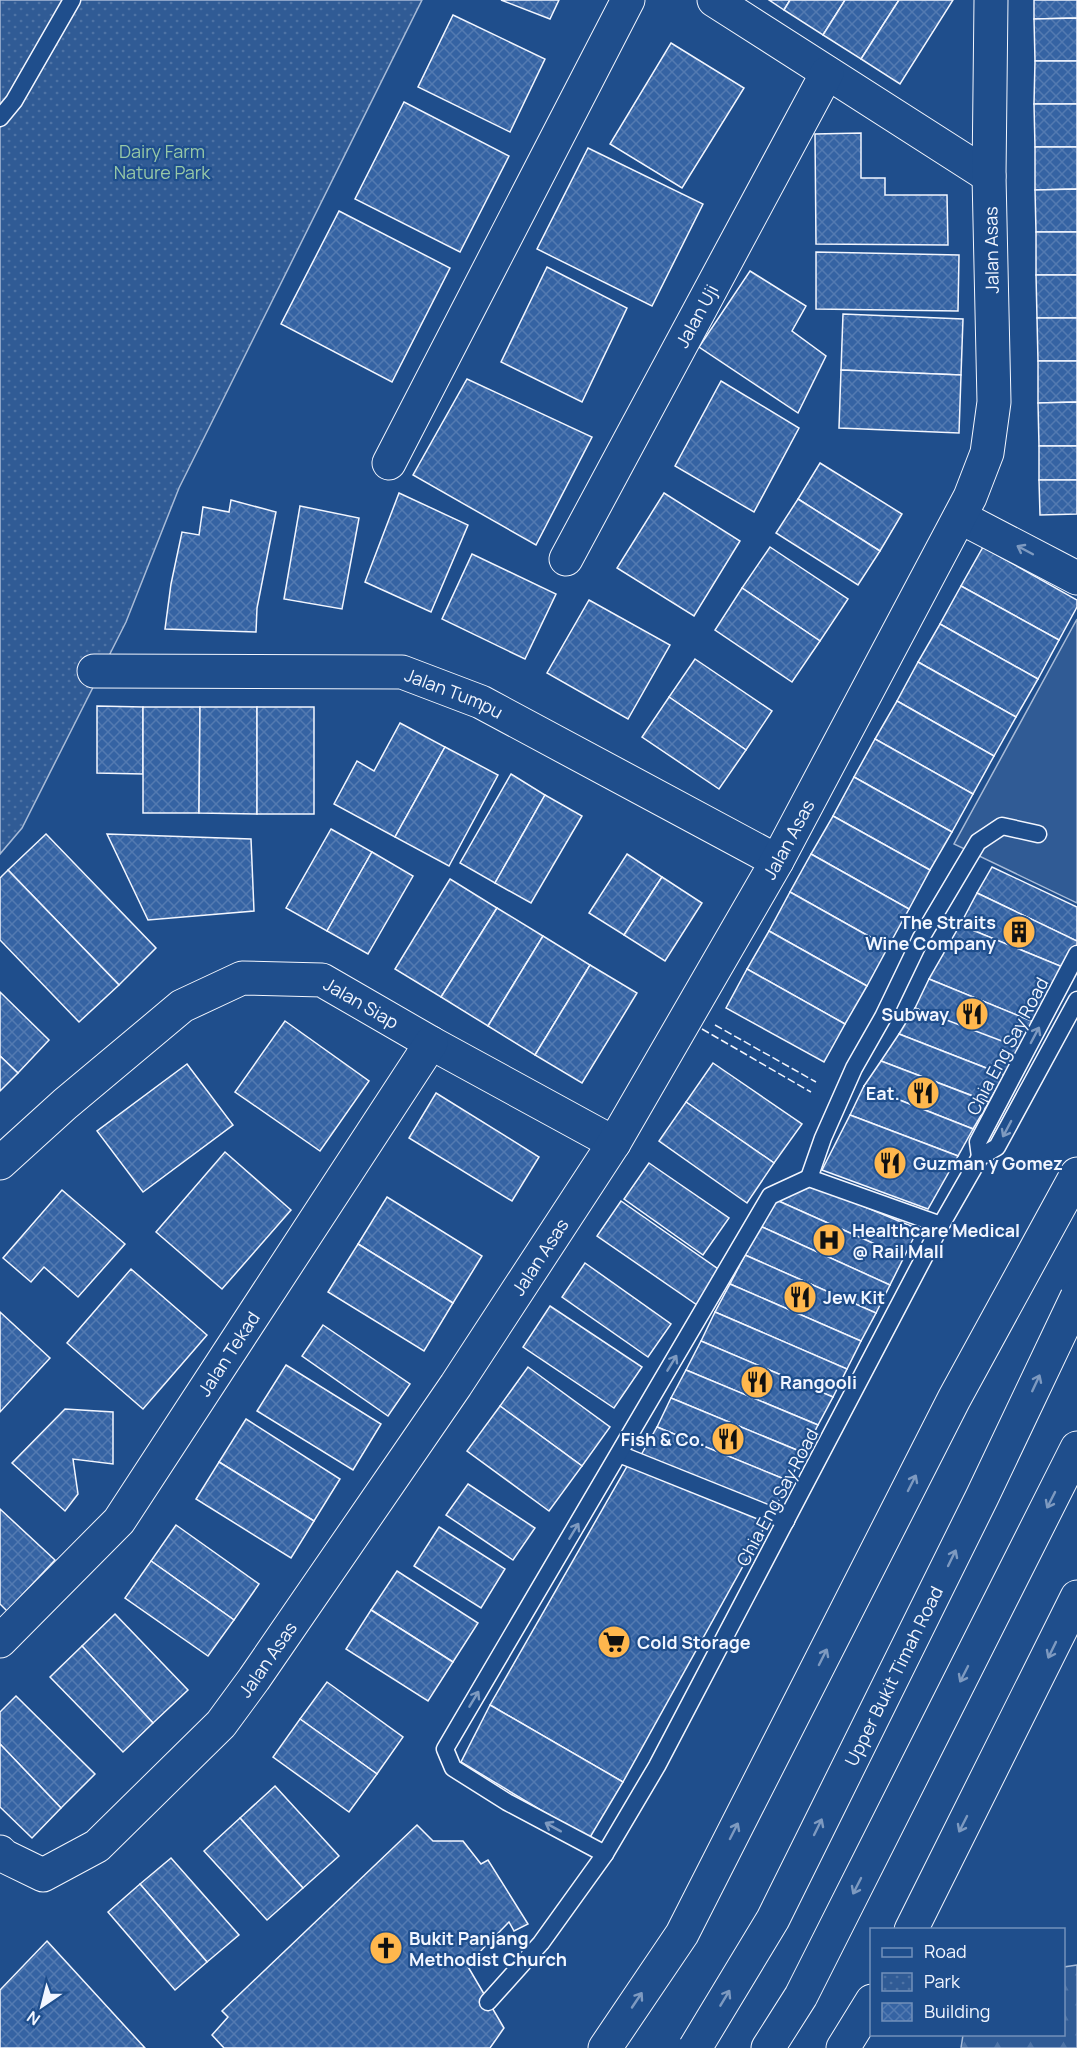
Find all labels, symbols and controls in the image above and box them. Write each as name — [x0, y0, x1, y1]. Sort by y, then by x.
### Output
park label: Dairy Farm Nature Park — [114, 139, 211, 184]
street label: Jalan Asas — [978, 206, 1004, 294]
street label: Jalan Uji — [670, 280, 723, 352]
one-way arrow — [1017, 544, 1035, 555]
street label: Jalan Tumpu — [401, 662, 507, 724]
street label: Jalan Asas — [757, 795, 819, 884]
place label: The Straits Wine Company — [865, 910, 996, 955]
building icon: The Straits Wine Company — [1001, 914, 1037, 950]
street label: Jalan Siap — [319, 972, 403, 1034]
street label: Chia Eng Say Road — [961, 973, 1053, 1119]
restaurant icon: Subway — [954, 996, 990, 1032]
place label: Subway — [881, 1002, 949, 1026]
one-way arrow — [1029, 1027, 1041, 1044]
restaurant icon: Eat. — [905, 1075, 941, 1111]
place label: Eat. — [866, 1081, 900, 1105]
one-way arrow — [1001, 1120, 1012, 1138]
restaurant icon: Guzman y Gomez — [872, 1145, 908, 1181]
place label: Guzman y Gomez — [913, 1151, 1063, 1175]
street label: Jalan Asas — [506, 1214, 574, 1300]
place label: Healthcare Medical @ Rail Mall — [852, 1218, 1020, 1263]
hospital icon: Healthcare Medical @ Rail Mall — [811, 1222, 847, 1258]
restaurant icon: Jew Kit — [782, 1279, 818, 1315]
place label: Jew Kit — [823, 1285, 885, 1309]
street label: Jalan Tekad — [192, 1307, 265, 1400]
one-way arrow — [667, 1355, 679, 1372]
restaurant icon: Rangooli — [739, 1364, 775, 1400]
place label: Rangooli — [780, 1370, 857, 1394]
one-way arrow — [1031, 1374, 1043, 1392]
restaurant icon: Fish & Co. — [710, 1421, 746, 1457]
street label: Chia Eng Say Road — [731, 1424, 823, 1570]
place label: Fish & Co. — [621, 1427, 705, 1451]
one-way arrow — [906, 1475, 918, 1493]
one-way arrow — [1045, 1491, 1057, 1508]
one-way arrow — [568, 1523, 580, 1540]
one-way arrow — [946, 1550, 958, 1568]
street label: Upper Bukit Timah Road — [839, 1582, 948, 1770]
street label: Jalan Asas — [233, 1617, 302, 1702]
supermarket icon: Cold Storage — [596, 1624, 632, 1660]
place label: Cold Storage — [637, 1630, 751, 1654]
one-way arrow — [1046, 1641, 1057, 1659]
one-way arrow — [817, 1649, 829, 1666]
one-way arrow — [958, 1665, 969, 1683]
one-way arrow — [469, 1691, 481, 1708]
one-way arrow — [957, 1814, 969, 1832]
one-way arrow — [813, 1818, 825, 1836]
one-way arrow — [545, 1821, 562, 1833]
one-way arrow — [729, 1822, 741, 1840]
one-way arrow — [851, 1877, 863, 1894]
place label: Bukit Panjang Methodist Church — [409, 1926, 567, 1971]
legend — [870, 1928, 1065, 2036]
church icon: Bukit Panjang Methodist Church — [368, 1930, 404, 1966]
text: Road — [924, 1939, 967, 1963]
text: Park — [924, 1969, 961, 1993]
north arrow — [12, 1976, 72, 2036]
one-way arrow — [719, 1990, 731, 2007]
one-way arrow — [631, 1992, 643, 2008]
text: Building — [924, 1999, 990, 2023]
text: N — [22, 2006, 44, 2031]

